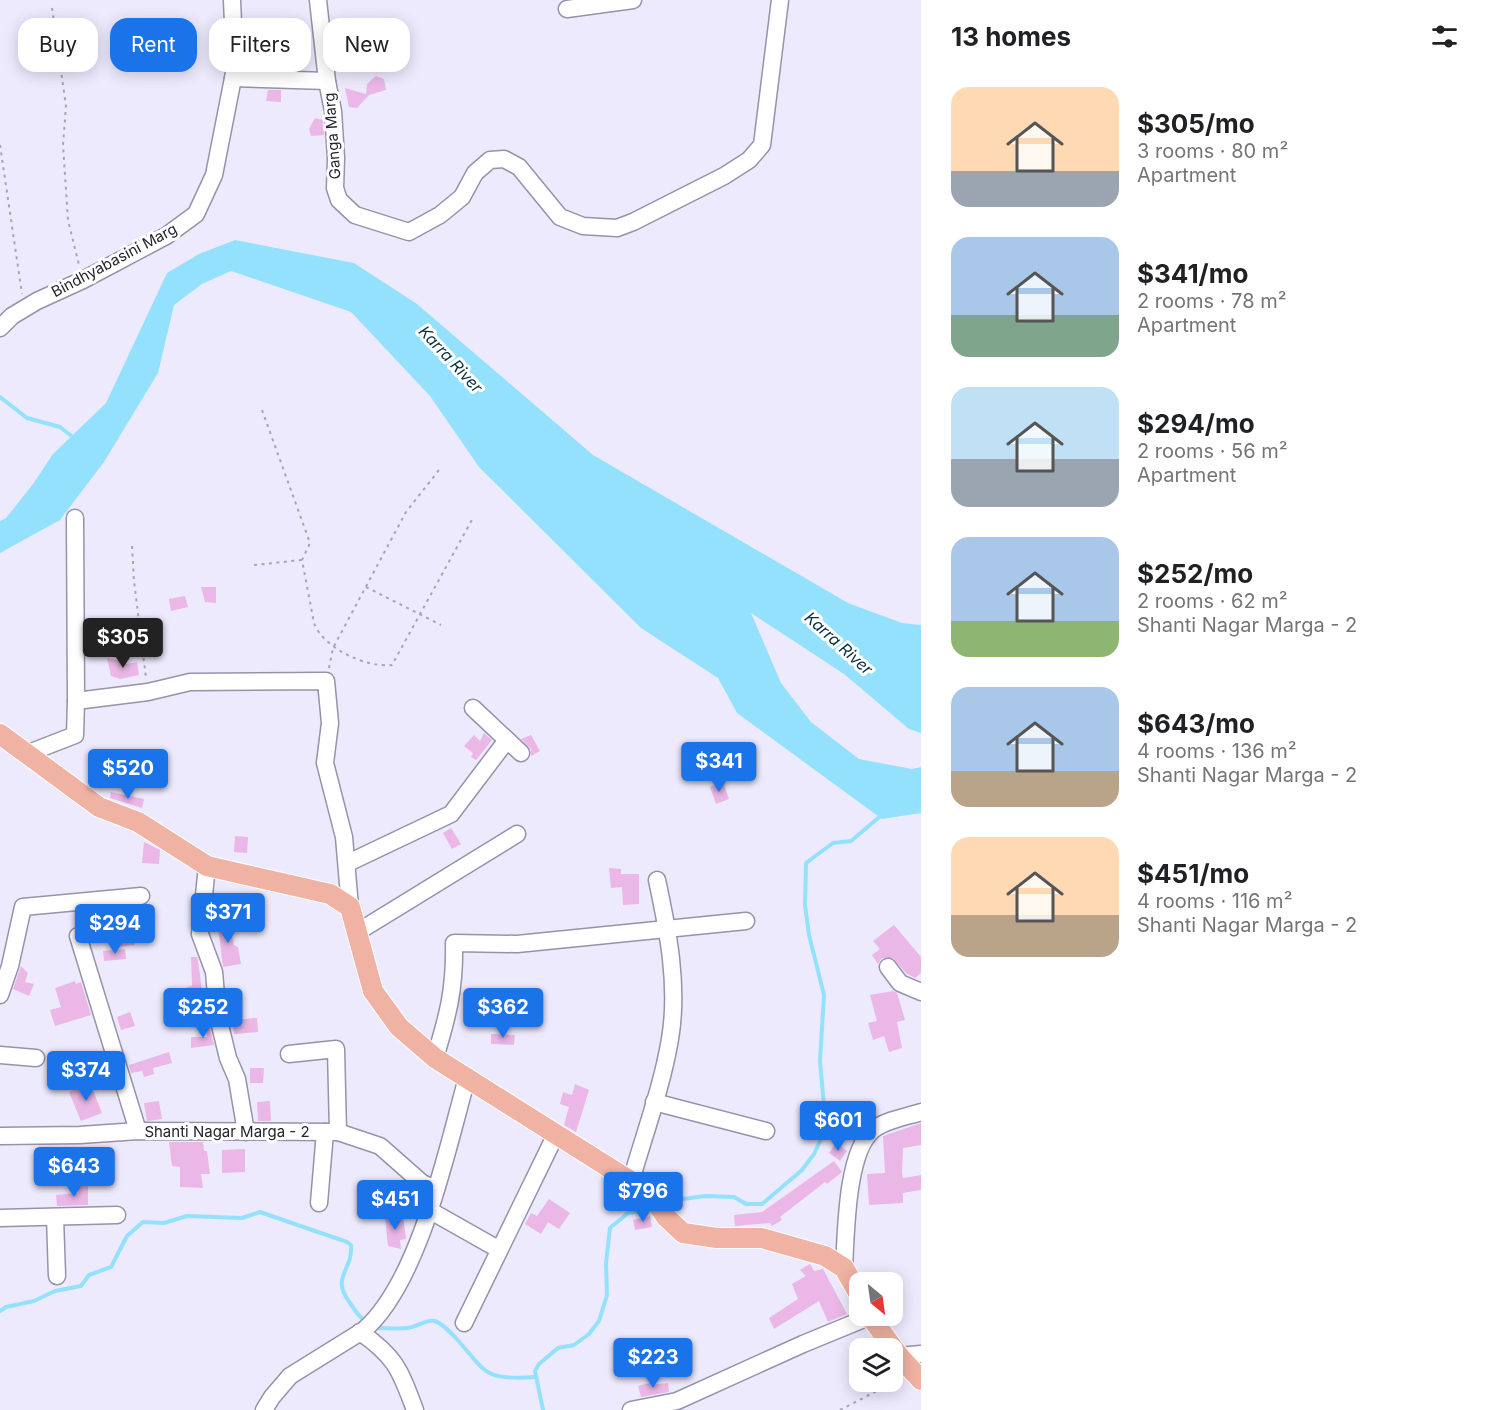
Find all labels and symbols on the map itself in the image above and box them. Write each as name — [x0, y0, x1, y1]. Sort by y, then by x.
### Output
street label: Ganga Marg — [319, 92, 345, 180]
street label: Bindhyabasini Marg — [48, 219, 180, 301]
water label: Karra River — [415, 321, 488, 397]
water label: Karra River — [801, 607, 878, 679]
pin: $305 — [87, 618, 159, 669]
pin: $341 — [683, 742, 755, 793]
pin: $520 — [92, 749, 164, 800]
pin: $371 — [192, 893, 264, 944]
pin: $294 — [79, 904, 151, 955]
pin: $252 — [167, 988, 239, 1039]
pin: $362 — [467, 988, 539, 1039]
pin: $374 — [50, 1051, 122, 1102]
pin: $601 — [802, 1101, 874, 1152]
street label: Shanti Nagar Marga - 2 — [144, 1122, 310, 1141]
pin: $643 — [38, 1147, 110, 1198]
pin: $796 — [607, 1172, 679, 1223]
pin: $451 — [359, 1180, 431, 1231]
north arrow — [849, 1272, 903, 1326]
pin: $223 — [617, 1338, 689, 1389]

